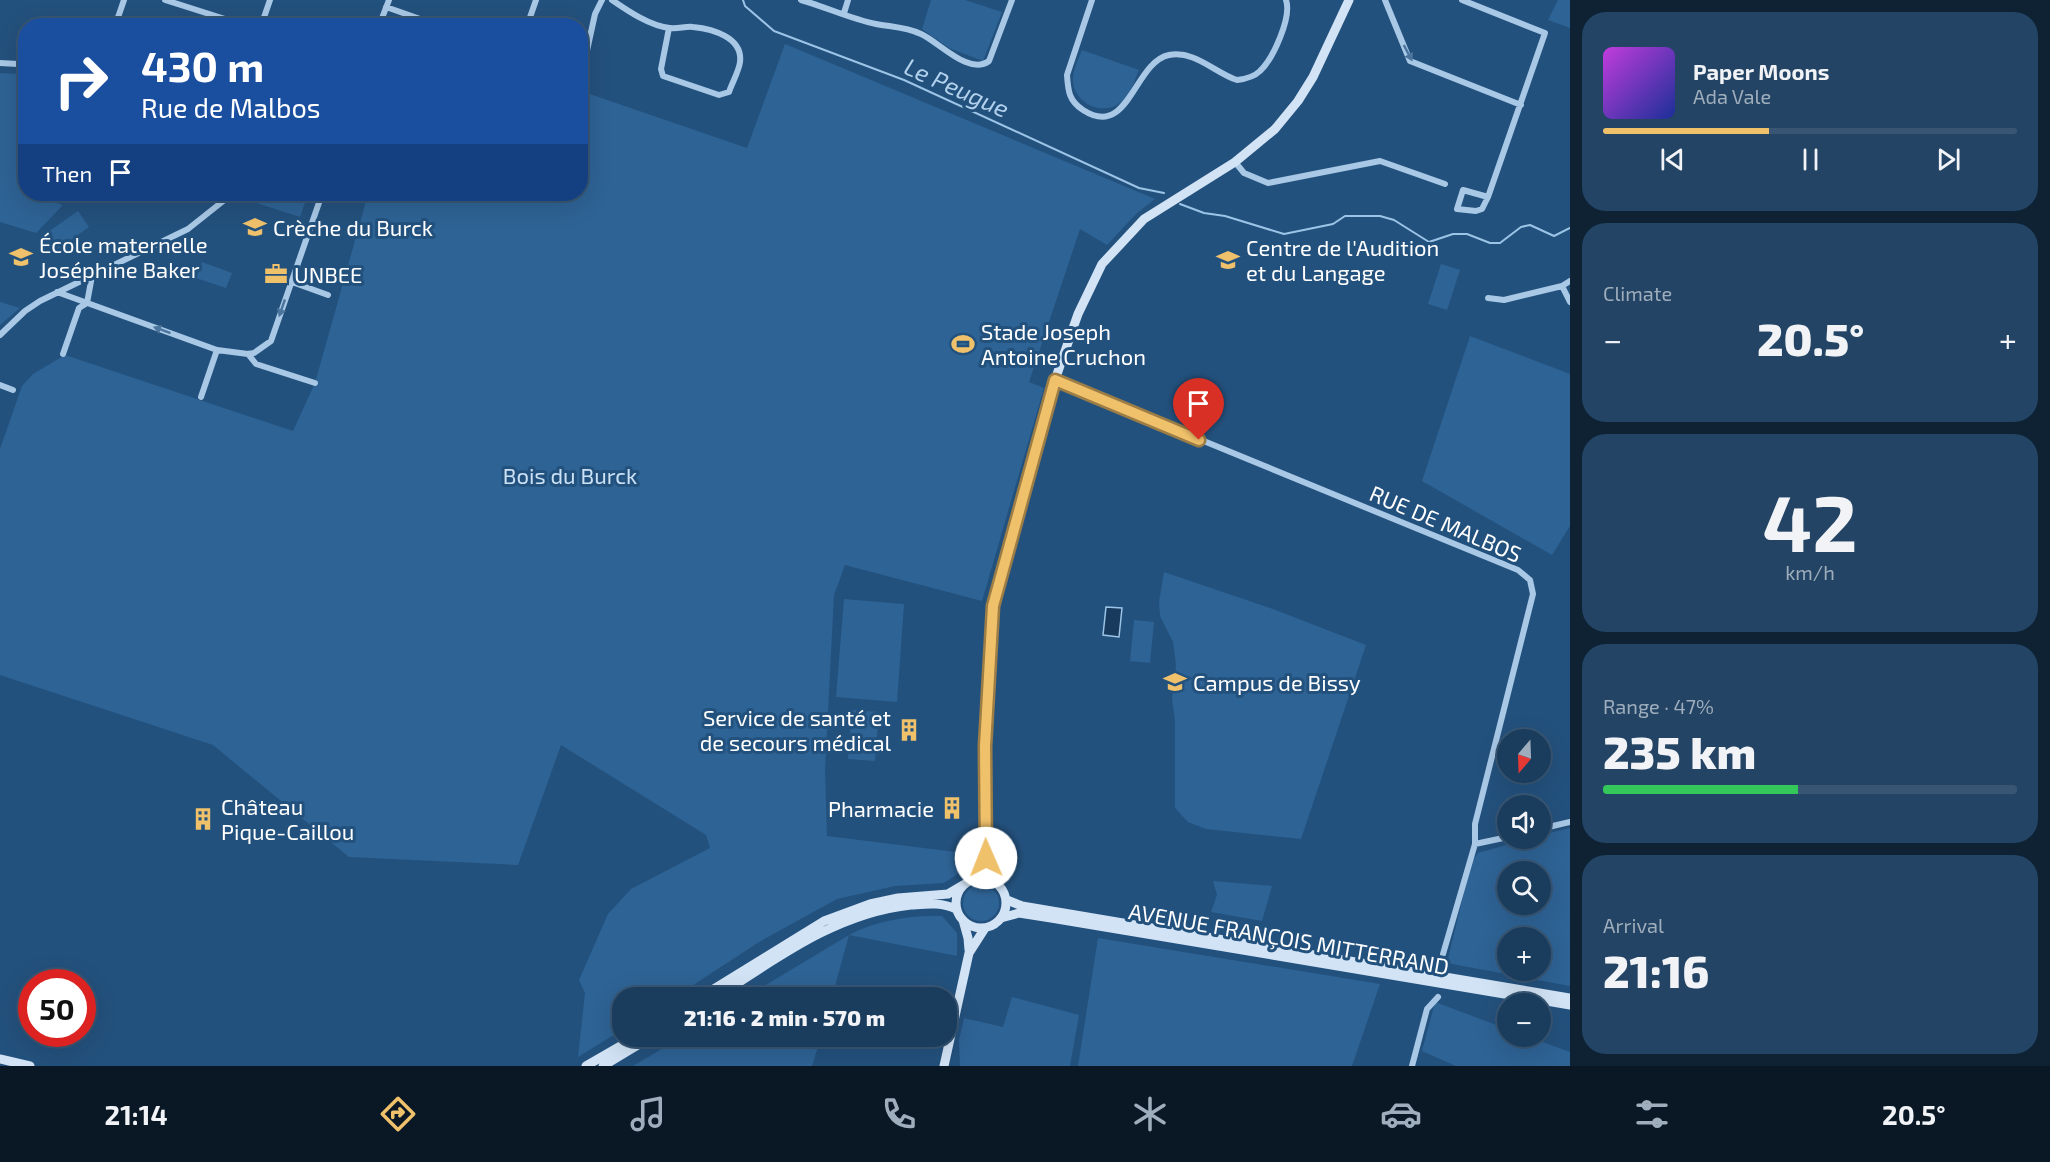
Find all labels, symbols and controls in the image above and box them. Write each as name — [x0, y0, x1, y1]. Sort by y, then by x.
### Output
text: 430 m — [141, 40, 264, 90]
icon: right — [42, 42, 120, 120]
one-way arrow — [1403, 45, 1413, 62]
water label: Le Peugue — [900, 51, 1014, 123]
text: Paper Moons — [1693, 58, 1829, 84]
text: Ada Vale — [1693, 84, 1771, 108]
text: Rue de Malbos — [141, 91, 321, 123]
icon: previous — [1656, 143, 1689, 176]
icon: pause — [1794, 143, 1827, 176]
icon: next — [1932, 143, 1965, 176]
icon: arrive — [104, 156, 137, 189]
text: Then — [42, 160, 92, 186]
school or university icon: Crèche du Burck — [242, 214, 268, 240]
place label: Crèche du Burck — [273, 214, 433, 240]
place label: École maternelle Joséphine Baker — [39, 231, 208, 282]
place label: Centre de l'Audition et du Langage — [1246, 234, 1439, 285]
school or university icon: École maternelle Joséphine Baker — [8, 244, 34, 270]
school or university icon: Centre de l'Audition et du Langage — [1215, 247, 1241, 273]
office icon: UNBEE — [263, 261, 289, 287]
place label: UNBEE — [294, 261, 362, 287]
text: Climate — [1603, 281, 1672, 305]
one-way arrow — [277, 300, 287, 318]
text: 20.5° — [1757, 311, 1864, 365]
place label: Stade Joseph Antoine Cruchon — [981, 318, 1146, 369]
text: − — [1603, 319, 1622, 359]
text: + — [1999, 319, 2017, 359]
one-way arrow — [153, 324, 171, 334]
sports icon: Stade Joseph Antoine Cruchon — [950, 331, 976, 357]
pin — [1173, 378, 1224, 440]
icon: arrive — [1182, 387, 1215, 420]
park label: Bois du Burck — [503, 462, 637, 488]
text: 42 — [1762, 474, 1858, 568]
street label: RUE DE MALBOS — [1366, 479, 1526, 567]
text: km/h — [1785, 560, 1835, 584]
school or university icon: Campus de Bissy — [1162, 669, 1188, 695]
place label: Campus de Bissy — [1193, 669, 1361, 695]
text: Range · 47% — [1603, 694, 1714, 718]
place label: Service de santé et de secours médical — [700, 704, 891, 755]
building icon: Service de santé et de secours médical — [896, 717, 922, 743]
text: 235 km — [1603, 724, 1756, 778]
north arrow — [1497, 729, 1551, 783]
map controls — [1497, 729, 1551, 1047]
place label: Château Pique-Caillou — [221, 793, 354, 844]
place label: Pharmacie — [828, 795, 934, 821]
building icon: Pharmacie — [939, 795, 965, 821]
button: sound — [1497, 795, 1551, 849]
building icon: Château Pique-Caillou — [190, 806, 216, 832]
position arrow — [954, 826, 1018, 890]
button: search — [1497, 861, 1551, 915]
street label: AVENUE FRANÇOIS MITTERRAND — [1127, 897, 1451, 981]
text: Arrival — [1603, 913, 1664, 937]
button: + — [1497, 927, 1551, 981]
text: 21:16 — [1603, 943, 1709, 997]
speed limit sign: 50 — [18, 969, 96, 1047]
button: − — [1497, 993, 1551, 1047]
text: 21:16 · 2 min · 570 m — [684, 1004, 885, 1030]
icon: directions — [377, 1093, 419, 1135]
icon: music — [627, 1093, 669, 1135]
icon: phone — [878, 1093, 920, 1135]
icon: climate — [1129, 1093, 1171, 1135]
icon: car — [1380, 1093, 1422, 1135]
icon: filters — [1631, 1093, 1673, 1135]
text: 21:14 — [104, 1098, 168, 1130]
text: 20.5° — [1882, 1098, 1945, 1130]

